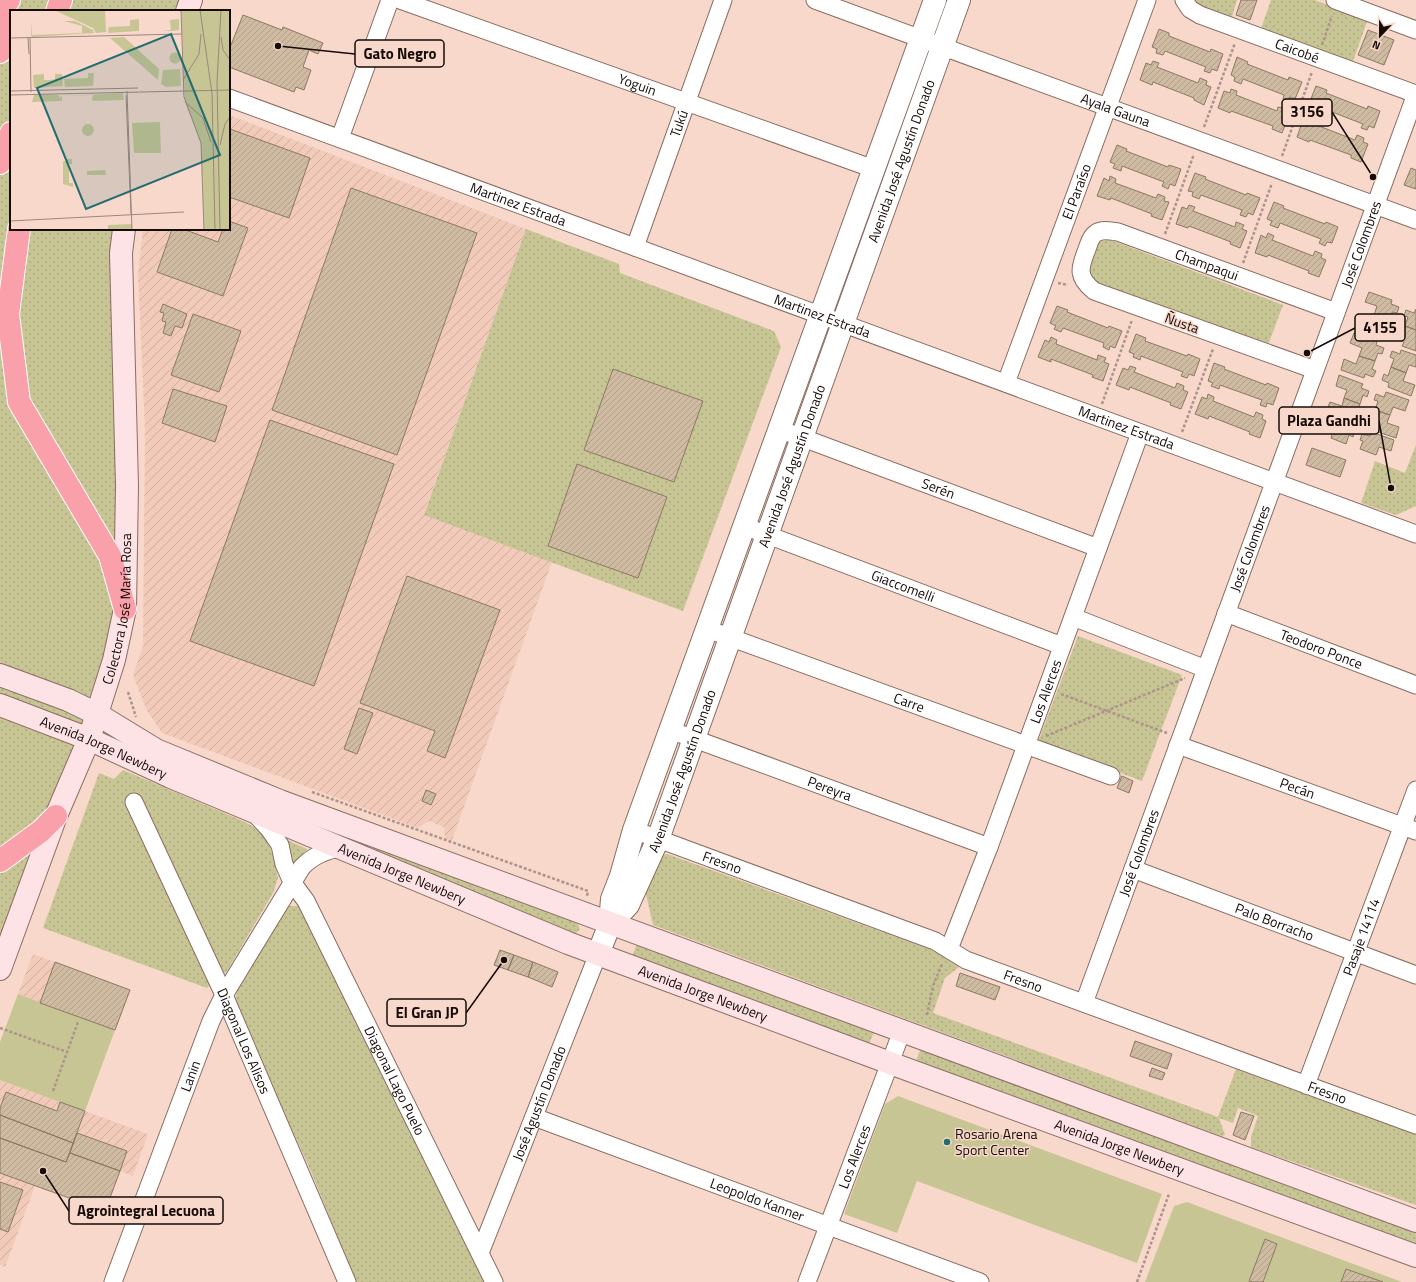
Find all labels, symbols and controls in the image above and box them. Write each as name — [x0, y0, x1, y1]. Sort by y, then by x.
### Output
inset map — [10, 10, 230, 230]
north arrow — [1360, 16, 1400, 56]
street label: Caicobé — [1272, 32, 1322, 68]
text: N — [1370, 36, 1383, 54]
callout: Gato Negro — [355, 40, 444, 67]
text: Gato Negro — [363, 42, 437, 65]
street label: Yoguin — [616, 68, 660, 101]
street label: Avenida José Agustín Donado — [862, 76, 940, 245]
street label: Ayala Gauna — [1078, 87, 1153, 132]
callout: 3156 — [1282, 99, 1332, 126]
text: 3156 — [1290, 100, 1324, 123]
street label: Tukú — [664, 107, 693, 140]
street label: El Paraíso — [1056, 160, 1096, 222]
street label: Martinez Estrada — [467, 176, 569, 231]
street label: José Colombres — [1335, 198, 1386, 290]
street label: Champaqui — [1172, 243, 1242, 285]
street label: Martinez Estrada — [771, 288, 874, 343]
street label: Ñusta — [1162, 307, 1202, 338]
callout: 4155 — [1355, 314, 1405, 341]
text: 4155 — [1363, 316, 1397, 339]
street label: Avenida José Agustín Donado — [752, 381, 830, 550]
street label: Martinez Estrada — [1075, 400, 1178, 454]
callout: Plaza Gandhi — [1279, 407, 1379, 434]
text: Plaza Gandhi — [1287, 409, 1371, 432]
street label: Serén — [919, 472, 958, 504]
street label: José Colombres — [1224, 502, 1275, 595]
street label: Colectora José María Rosa — [96, 533, 136, 687]
street label: Giaccomelli — [868, 564, 938, 607]
street label: Teodoro Ponce — [1277, 623, 1366, 674]
street label: Los Alerces — [1024, 656, 1067, 726]
street label: Avenida José Agustín Donado — [642, 686, 721, 855]
street label: Carre — [891, 687, 928, 717]
street label: Avenida Jorge Newbery — [37, 710, 171, 784]
street label: Pereyra — [805, 770, 855, 806]
street label: Pecán — [1277, 772, 1318, 804]
street label: José Colombres — [1113, 806, 1164, 899]
street label: Avenida Jorge Newbery — [335, 837, 469, 909]
street label: Fresno — [700, 845, 745, 879]
street label: Pasaje 14114 — [1337, 895, 1385, 979]
street label: Palo Borracho — [1232, 897, 1317, 946]
street label: Avenida Jorge Newbery — [635, 959, 771, 1027]
street label: Fresno — [1001, 964, 1046, 997]
street label: Diagonal Los Alisos — [212, 984, 276, 1097]
callout: El Gran JP — [387, 999, 466, 1026]
text: El Gran JP — [395, 1001, 459, 1024]
street label: Diagonal Lago Puelo — [359, 1022, 431, 1139]
street label: José Agustín Donado — [507, 1043, 571, 1164]
street label: Lanin — [174, 1057, 205, 1094]
street label: Fresno — [1305, 1075, 1350, 1109]
street label: Avenida Jorge Newbery — [1052, 1113, 1188, 1180]
street label: Los Alerces — [832, 1122, 876, 1191]
place label: Rosario Arena Sport Center — [955, 1123, 1037, 1160]
marker: Rosario Arena Sport Center — [942, 1137, 952, 1147]
street label: Leopoldo Kanner — [707, 1172, 808, 1226]
callout: Agrointegral Lecuona — [69, 1197, 223, 1224]
text: Agrointegral Lecuona — [77, 1199, 215, 1222]

